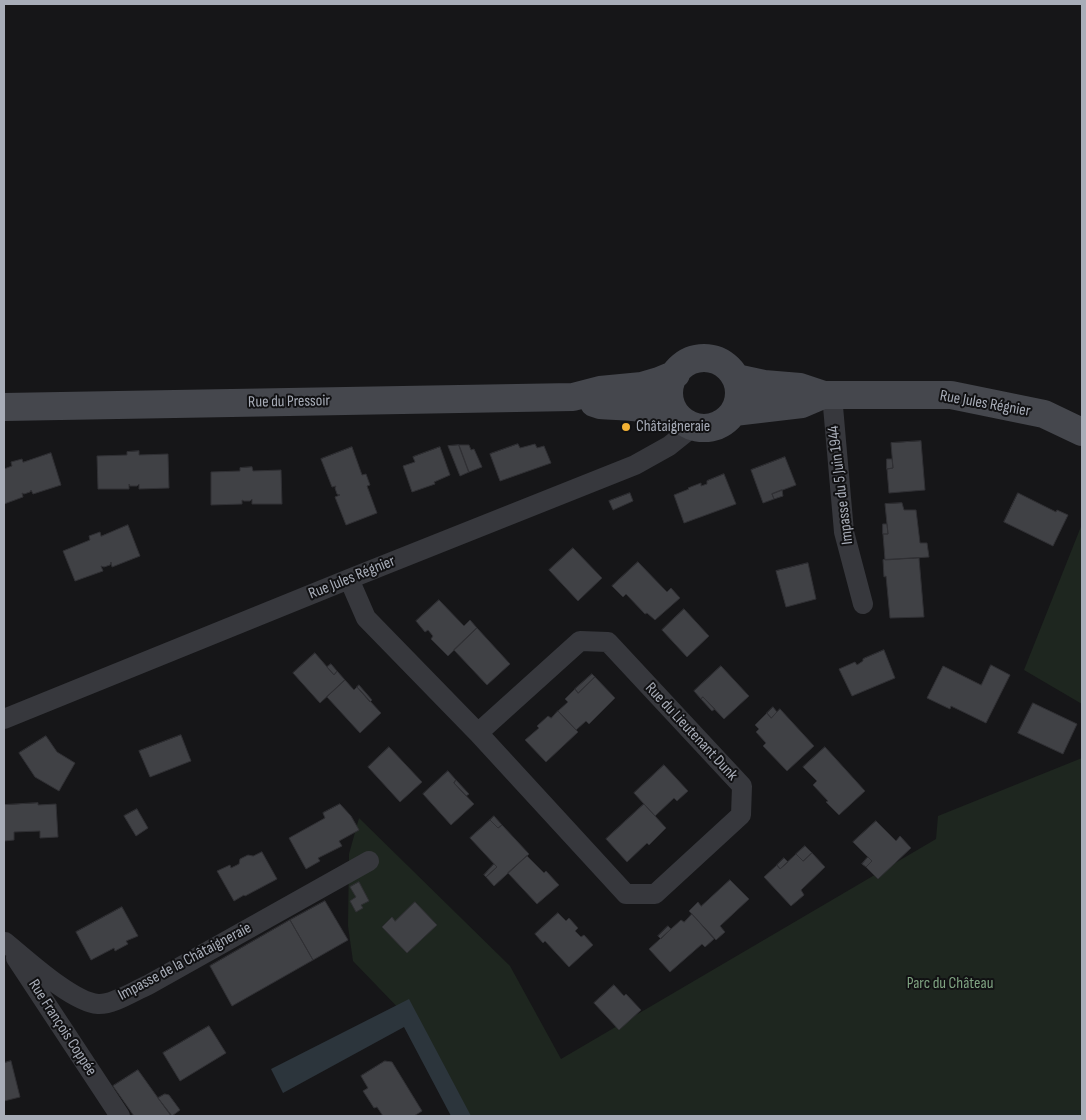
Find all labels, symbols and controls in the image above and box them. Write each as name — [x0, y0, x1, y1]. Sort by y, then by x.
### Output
street label: Rue Jules Régnier — [938, 387, 1032, 421]
street label: Rue du Pressoir — [248, 392, 330, 412]
place label: Châtaigneraie — [636, 417, 710, 437]
marker: Châtaigneraie — [620, 421, 632, 433]
street label: Impasse du 5 Juin 1944 — [824, 424, 858, 546]
street label: Rue Jules Régnier — [306, 552, 398, 604]
street label: Rue du Lieutenant Dunk — [641, 679, 741, 785]
street label: Impasse de la Châtaigneraie — [115, 919, 255, 1005]
park label: Parc du Château — [907, 974, 993, 994]
street label: Rue François Coppée — [24, 976, 100, 1080]

